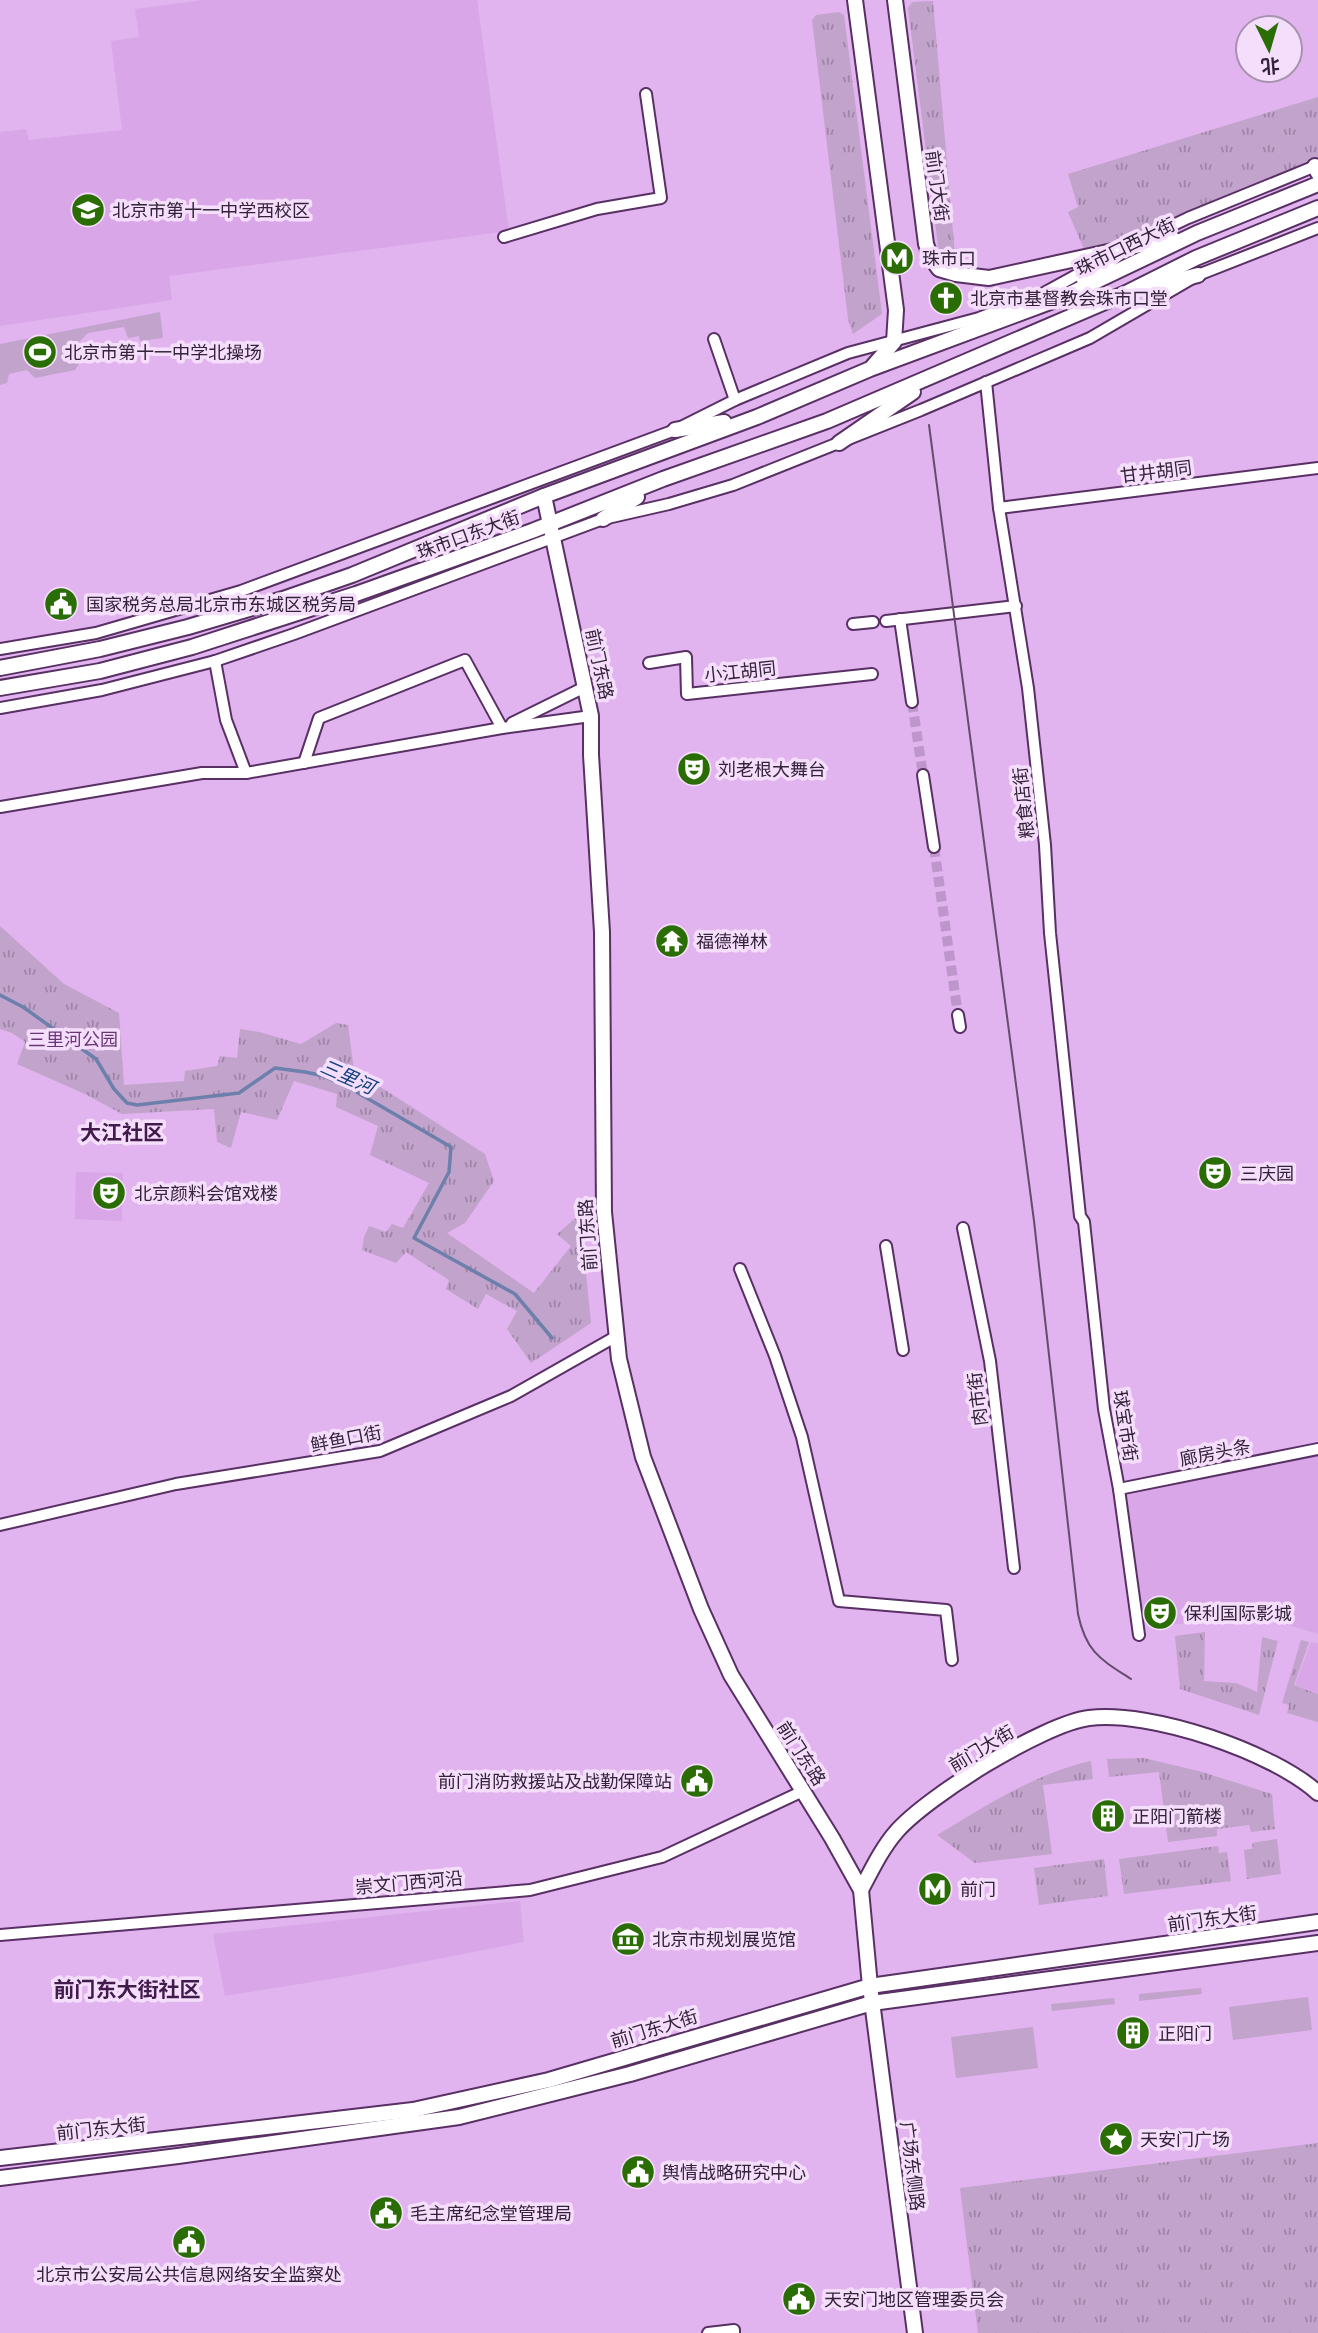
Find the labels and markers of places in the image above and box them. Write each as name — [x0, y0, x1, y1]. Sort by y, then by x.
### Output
school or university icon: 北京市第十一中学西校区 — [69, 191, 107, 229]
place label: 北京市第十一中学西校区 — [112, 199, 310, 221]
metro station icon: 珠市口 — [878, 239, 916, 277]
place label: 珠市口 — [922, 247, 976, 269]
church icon: 北京市基督教会珠市口堂 — [927, 279, 965, 317]
place label: 北京市基督教会珠市口堂 — [970, 287, 1168, 309]
sports icon: 北京市第十一中学北操场 — [21, 333, 59, 371]
place label: 北京市第十一中学北操场 — [64, 341, 262, 363]
public building icon: 国家税务总局北京市东城区税务局 — [42, 585, 80, 623]
place label: 国家税务总局北京市东城区税务局 — [86, 593, 356, 615]
theatre icon: 刘老根大舞台 — [675, 750, 713, 788]
place label: 刘老根大舞台 — [718, 758, 826, 780]
temple icon: 福德禅林 — [653, 922, 691, 960]
place label: 福德禅林 — [696, 930, 768, 952]
theatre icon: 三庆园 — [1196, 1154, 1234, 1192]
place label: 三庆园 — [1240, 1162, 1294, 1184]
theatre icon: 北京颜料会馆戏楼 — [90, 1174, 128, 1212]
place label: 北京颜料会馆戏楼 — [134, 1182, 278, 1204]
theatre icon: 保利国际影城 — [1141, 1594, 1179, 1632]
place label: 保利国际影城 — [1184, 1602, 1292, 1624]
public building icon: 前门消防救援站及战勤保障站 — [678, 1762, 716, 1800]
place label: 前门消防救援站及战勤保障站 — [438, 1770, 672, 1792]
building icon: 正阳门箭楼 — [1089, 1797, 1127, 1835]
place label: 正阳门箭楼 — [1132, 1805, 1222, 1827]
metro station icon: 前门 — [916, 1870, 954, 1908]
place label: 前门 — [960, 1878, 996, 1900]
museum icon: 北京市规划展览馆 — [609, 1920, 647, 1958]
place label: 北京市规划展览馆 — [652, 1928, 796, 1950]
building icon: 正阳门 — [1114, 2014, 1152, 2052]
place label: 正阳门 — [1158, 2022, 1212, 2044]
place icon: 天安门广场 — [1097, 2120, 1135, 2158]
place label: 天安门广场 — [1140, 2128, 1230, 2150]
public building icon: 舆情战略研究中心 — [619, 2153, 657, 2191]
place label: 舆情战略研究中心 — [662, 2161, 806, 2183]
public building icon: 毛主席纪念堂管理局 — [367, 2194, 405, 2232]
place label: 毛主席纪念堂管理局 — [410, 2202, 572, 2224]
public building icon: 北京市公安局公共信息网络安全监察处 — [170, 2223, 208, 2261]
place label: 北京市公安局公共信息网络安全监察处 — [36, 2263, 342, 2285]
public building icon: 天安门地区管理委员会 — [780, 2280, 818, 2318]
place label: 天安门地区管理委员会 — [824, 2288, 1004, 2310]

